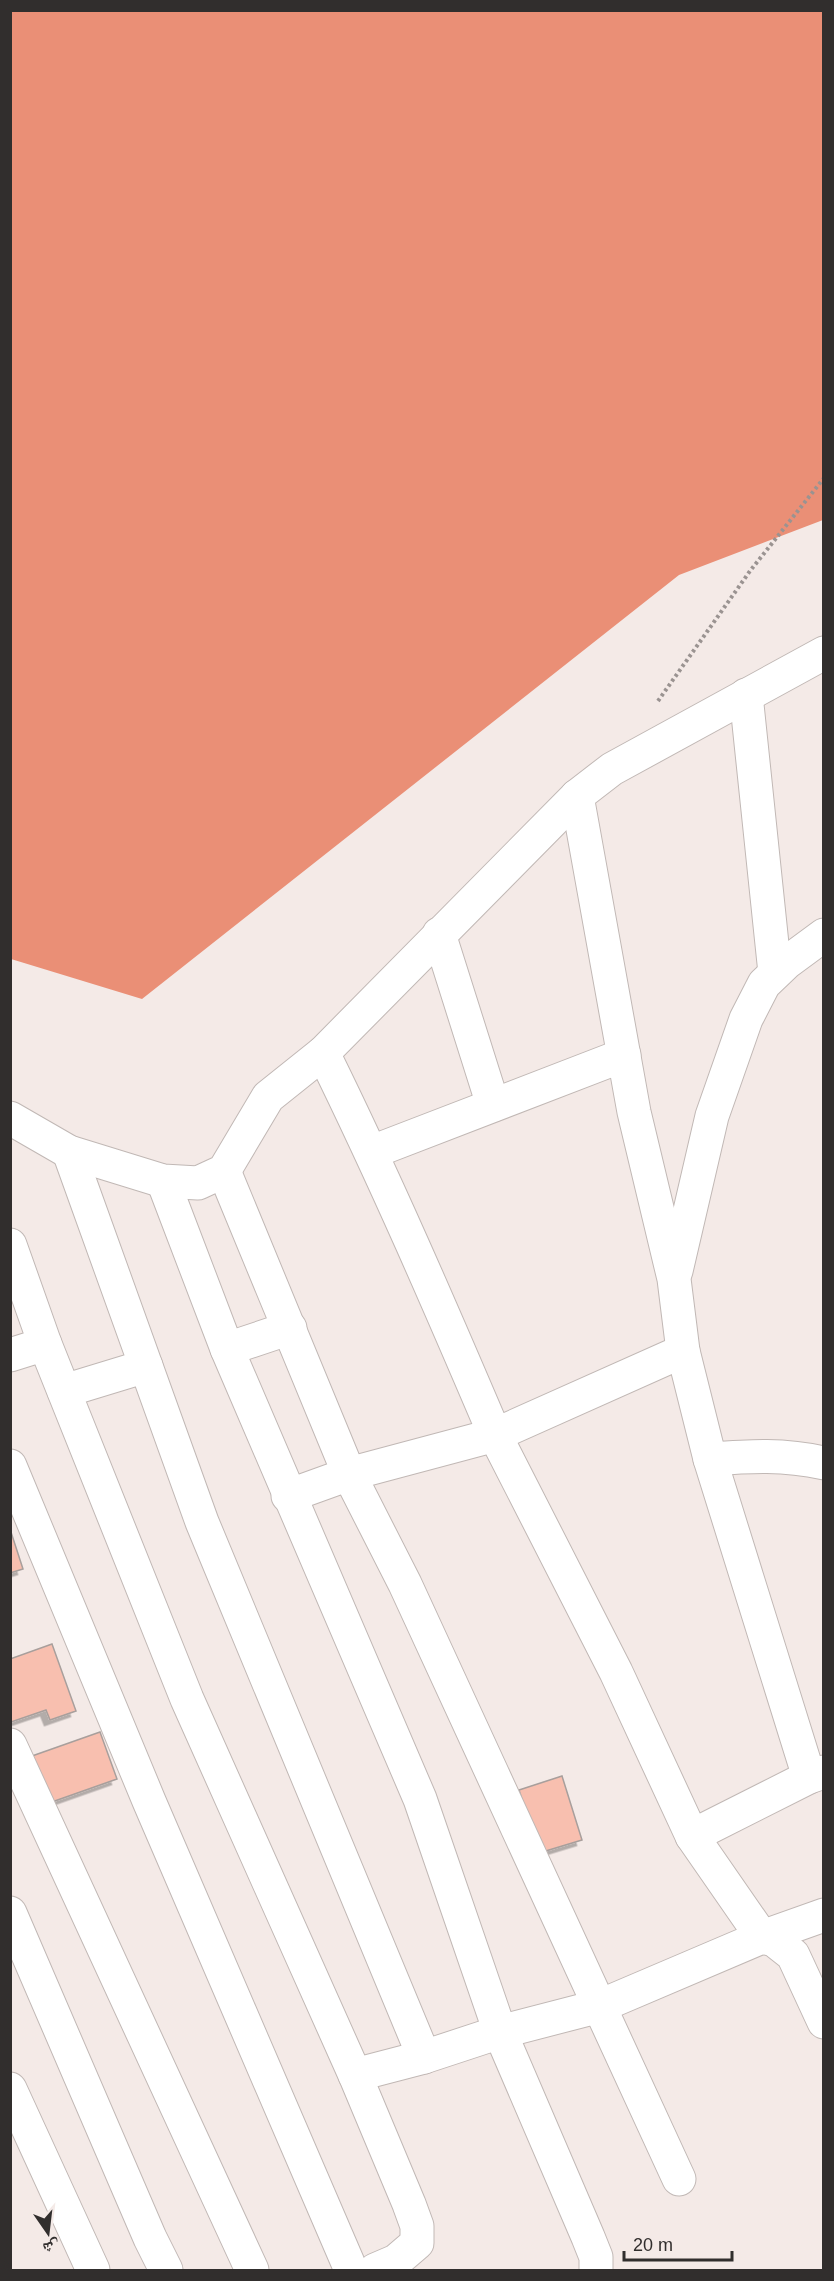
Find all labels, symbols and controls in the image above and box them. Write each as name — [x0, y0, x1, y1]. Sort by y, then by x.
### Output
north arrow — [18, 2203, 78, 2263]
scale bar — [624, 2224, 732, 2262]
text: 20 m — [633, 2235, 673, 2255]
text: ش — [41, 2236, 62, 2257]

